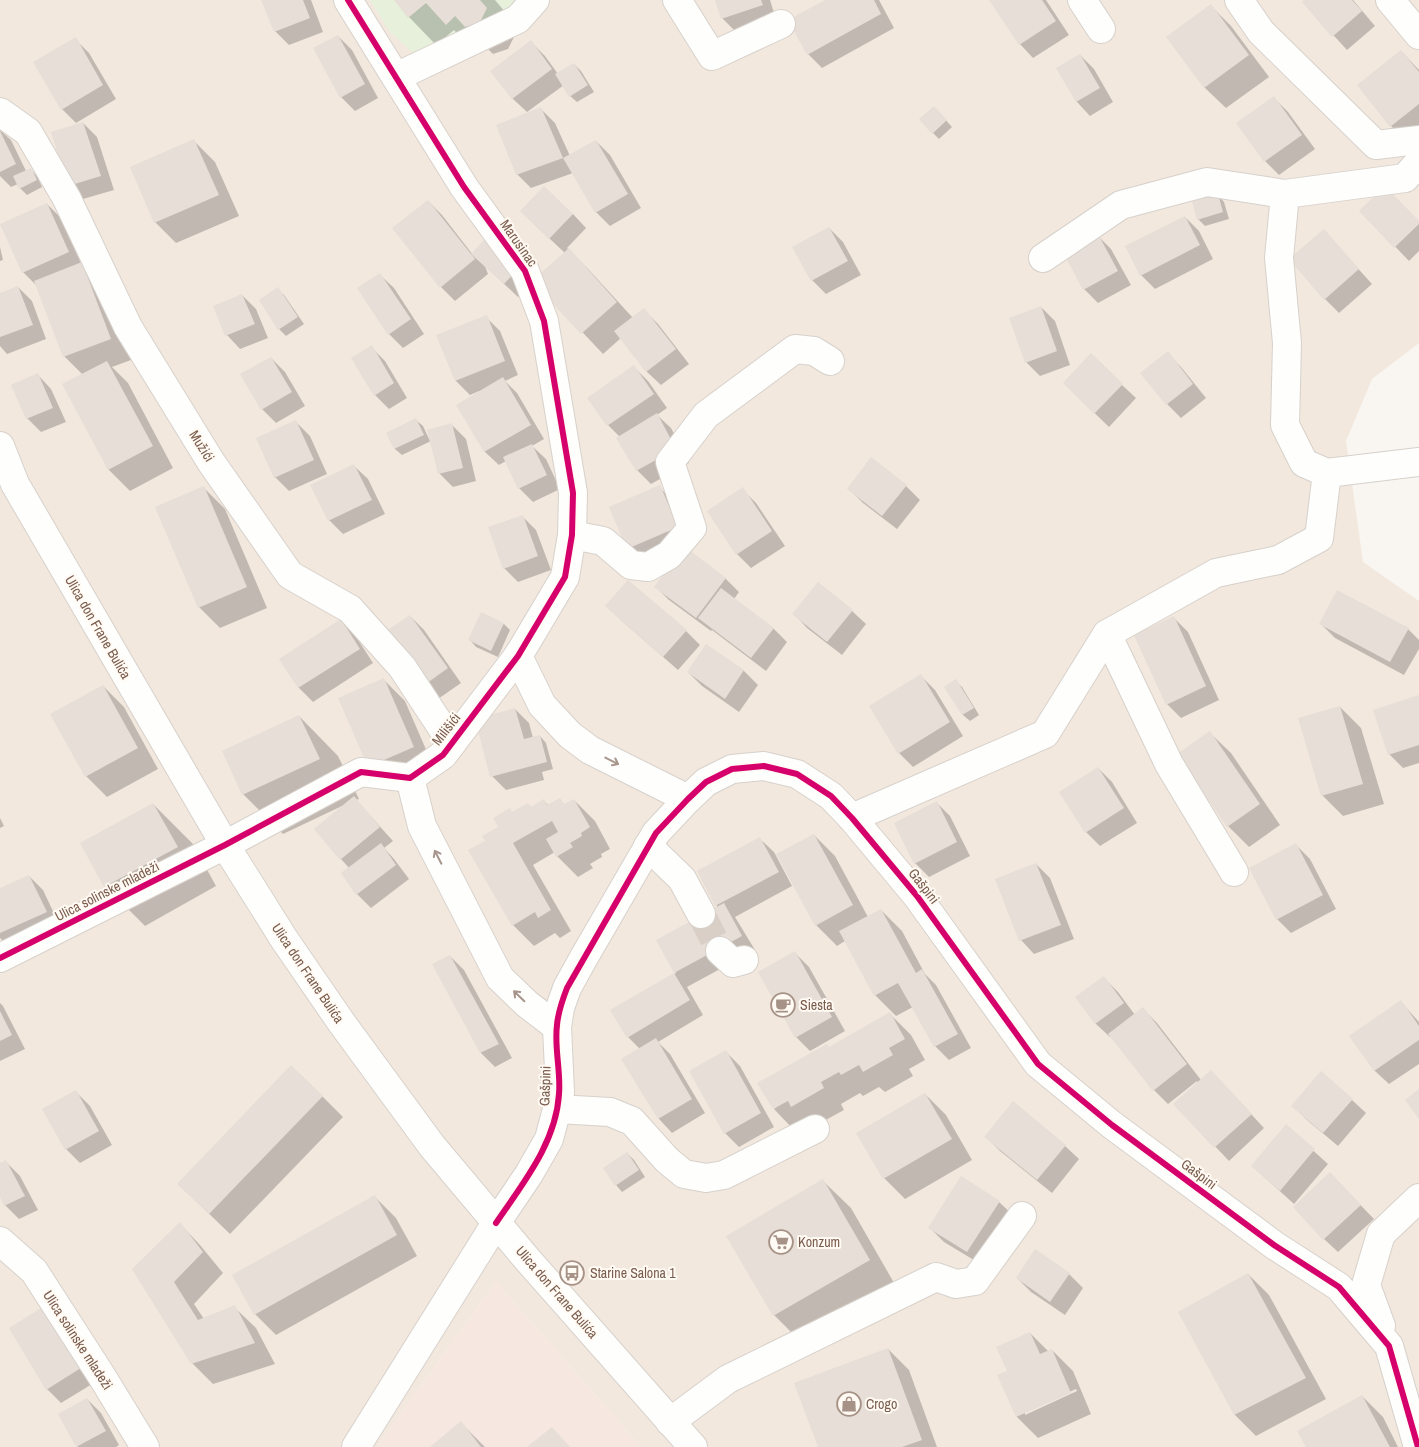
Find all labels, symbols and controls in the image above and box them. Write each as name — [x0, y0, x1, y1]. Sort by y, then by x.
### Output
street label: Marusinac — [496, 216, 542, 270]
street label: Mužići — [185, 427, 219, 465]
street label: Ulica don Frane Bulića — [61, 572, 135, 683]
street label: Milišići — [428, 709, 464, 749]
one-way arrow — [604, 756, 619, 766]
one-way arrow — [433, 850, 442, 865]
street label: Ulica solinske mladeži — [52, 857, 162, 925]
street label: Gašpini — [905, 865, 943, 907]
street label: Ulica don Frane Bulića — [268, 920, 348, 1027]
one-way arrow — [513, 990, 525, 1002]
cafe icon: Siesta — [770, 992, 796, 1018]
place label: Siesta — [800, 996, 833, 1014]
street label: Gašpini — [535, 1066, 555, 1106]
street label: Gašpini — [1178, 1155, 1220, 1193]
supermarket icon: Konzum — [768, 1229, 794, 1255]
place label: Konzum — [798, 1233, 840, 1251]
street label: Ulica don Frane Bulića — [512, 1242, 602, 1342]
bus stop icon: Starine Salona 1 — [559, 1260, 585, 1286]
place label: Starine Salona 1 — [590, 1264, 676, 1282]
street label: Ulica solinske mladeži — [39, 1287, 117, 1393]
shop icon: Crogo — [836, 1391, 862, 1417]
place label: Crogo — [866, 1395, 897, 1413]

